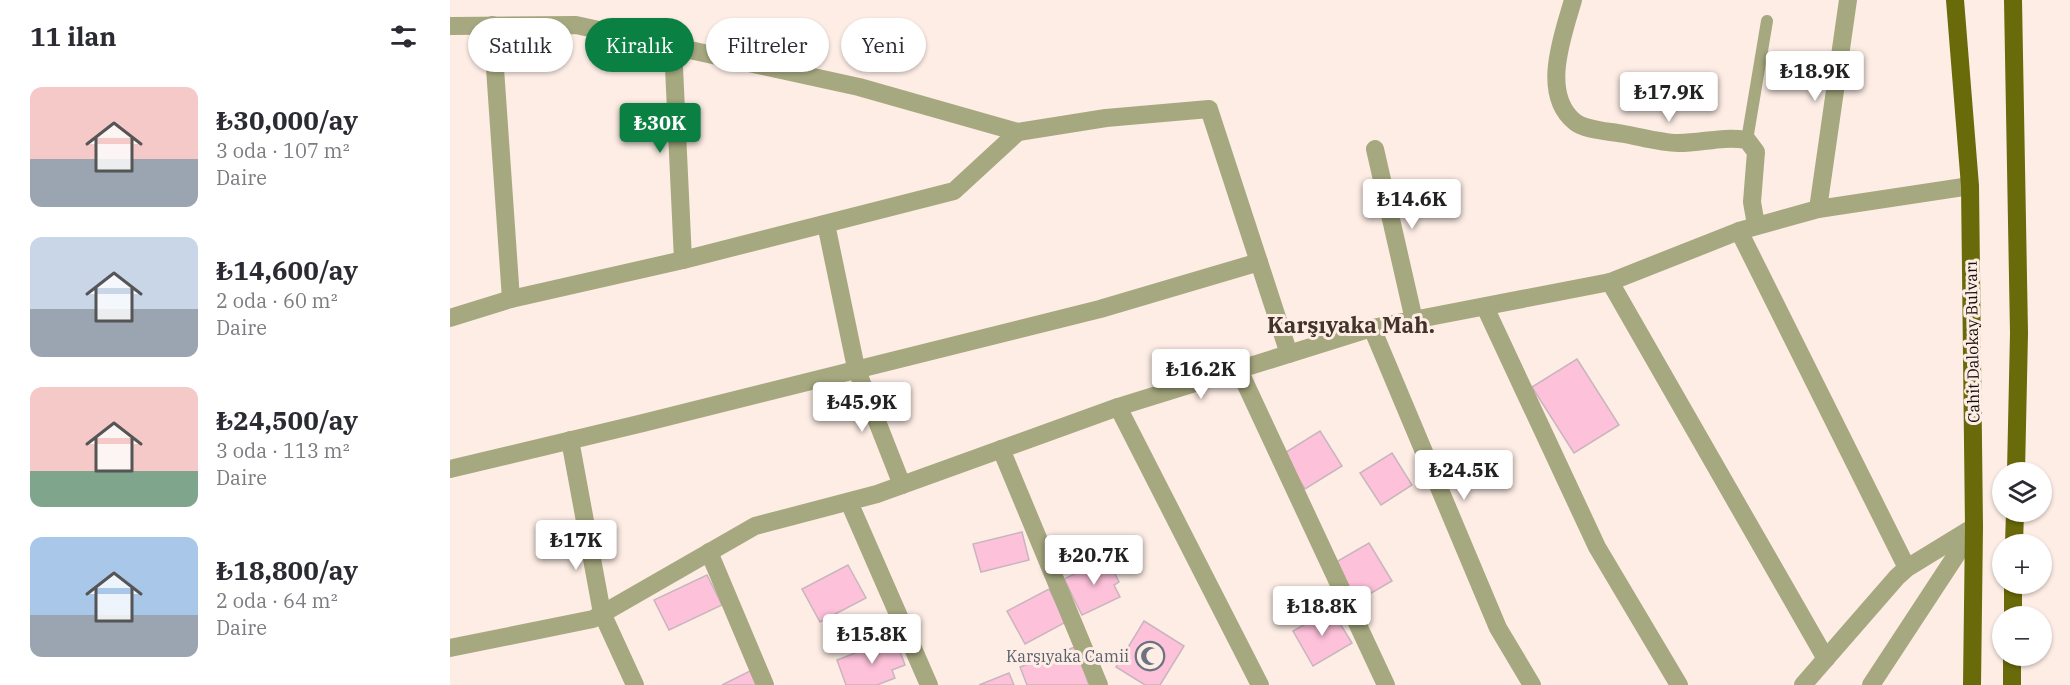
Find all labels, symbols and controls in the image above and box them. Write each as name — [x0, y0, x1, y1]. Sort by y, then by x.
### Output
chip: Satılık — [468, 18, 573, 72]
chip: Kiralık — [585, 18, 694, 72]
chip: Filtreler — [706, 18, 829, 72]
chip: Yeni — [841, 18, 926, 72]
text: 11 ilan — [30, 19, 116, 53]
icon: filters — [387, 20, 420, 53]
pin: ₺18.9K — [1766, 51, 1864, 102]
text: ₺18.9K — [1780, 57, 1850, 84]
pin: ₺17.9K — [1620, 72, 1718, 123]
text: ₺17.9K — [1634, 78, 1704, 105]
text: ₺30,000/ay — [216, 103, 358, 137]
pin: ₺30K — [624, 103, 696, 154]
text: ₺30K — [634, 109, 686, 136]
icon: home — [78, 111, 150, 183]
text: 3 oda · 107 m² — [216, 137, 350, 164]
text: Daire — [216, 164, 267, 191]
pin: ₺14.6K — [1363, 179, 1461, 230]
text: ₺14.6K — [1377, 185, 1447, 212]
text: ₺14,600/ay — [216, 253, 358, 287]
icon: home — [78, 261, 150, 333]
street label: Cahit Dalokay Bulvarı — [1961, 261, 1983, 423]
text: 2 oda · 60 m² — [216, 287, 338, 314]
district label: Karşıyaka Mah. — [1267, 310, 1435, 339]
text: Daire — [216, 314, 267, 341]
pin: ₺16.2K — [1152, 349, 1250, 400]
text: ₺16.2K — [1166, 355, 1236, 382]
pin: ₺45.9K — [813, 382, 911, 433]
text: ₺45.9K — [827, 388, 897, 415]
text: ₺24,500/ay — [216, 403, 358, 437]
icon: home — [78, 411, 150, 483]
text: 3 oda · 113 m² — [216, 437, 350, 464]
pin: ₺24.5K — [1415, 450, 1513, 501]
text: ₺24.5K — [1429, 456, 1499, 483]
map controls — [1992, 462, 2052, 666]
button: layers — [1992, 462, 2052, 522]
text: Daire — [216, 464, 267, 491]
pin: ₺17K — [540, 520, 612, 571]
text: ₺17K — [550, 526, 602, 553]
button: + — [1992, 534, 2052, 594]
pin: ₺20.7K — [1045, 535, 1143, 586]
text: ₺20.7K — [1059, 541, 1129, 568]
text: ₺18,800/ay — [216, 553, 358, 587]
icon: home — [78, 561, 150, 633]
pin: ₺18.8K — [1273, 586, 1371, 637]
text: 2 oda · 64 m² — [216, 587, 338, 614]
text: ₺18.8K — [1287, 592, 1357, 619]
button: − — [1992, 606, 2052, 666]
text: Daire — [216, 614, 267, 641]
pin: ₺15.8K — [823, 614, 921, 665]
text: ₺15.8K — [837, 620, 907, 647]
mosque icon: Karşıyaka Camii — [1134, 640, 1166, 672]
place label: Karşıyaka Camii — [1006, 646, 1129, 666]

